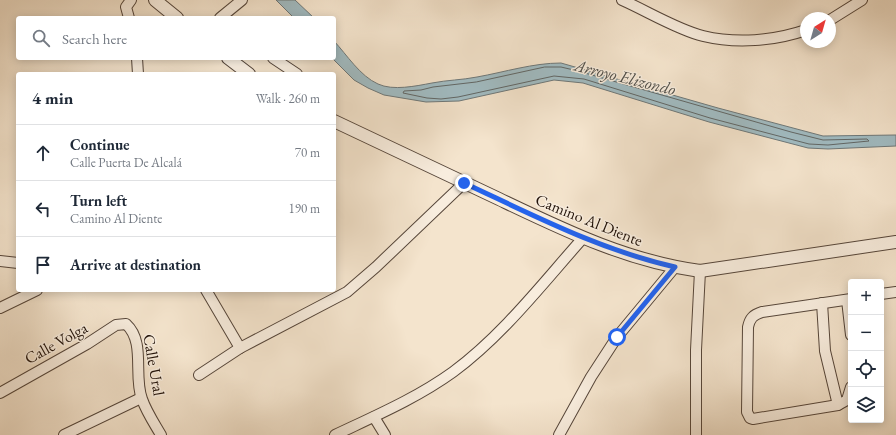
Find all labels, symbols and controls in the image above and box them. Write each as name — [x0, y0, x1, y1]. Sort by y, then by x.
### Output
north arrow — [800, 12, 836, 48]
search box — [16, 16, 336, 60]
icon: search — [30, 27, 52, 49]
text: Search here — [62, 29, 127, 48]
water label: Arroyo Elizondo — [570, 53, 679, 100]
text: 4 min — [32, 87, 73, 109]
text: Walk · 260 m — [256, 90, 320, 107]
text: Continue — [70, 135, 130, 154]
icon: ahead — [32, 142, 54, 164]
text: 70 m — [295, 144, 320, 161]
text: Calle Puerta De Alcalá — [70, 154, 182, 171]
route end — [455, 174, 473, 192]
street label: Camino Al Diente — [532, 189, 646, 251]
text: Turn left — [70, 191, 127, 210]
icon: left — [32, 198, 54, 220]
text: 190 m — [289, 200, 320, 217]
text: Camino Al Diente — [70, 210, 162, 227]
icon: arrive — [32, 254, 54, 276]
text: Arrive at destination — [70, 255, 201, 274]
map controls — [848, 279, 884, 423]
button: + — [848, 279, 884, 315]
button: − — [848, 315, 884, 351]
street label: Calle Volga — [21, 317, 92, 369]
route start — [608, 328, 626, 346]
street label: Calle Ural — [138, 333, 170, 398]
button: locate — [848, 351, 884, 387]
button: layers — [848, 387, 884, 423]

